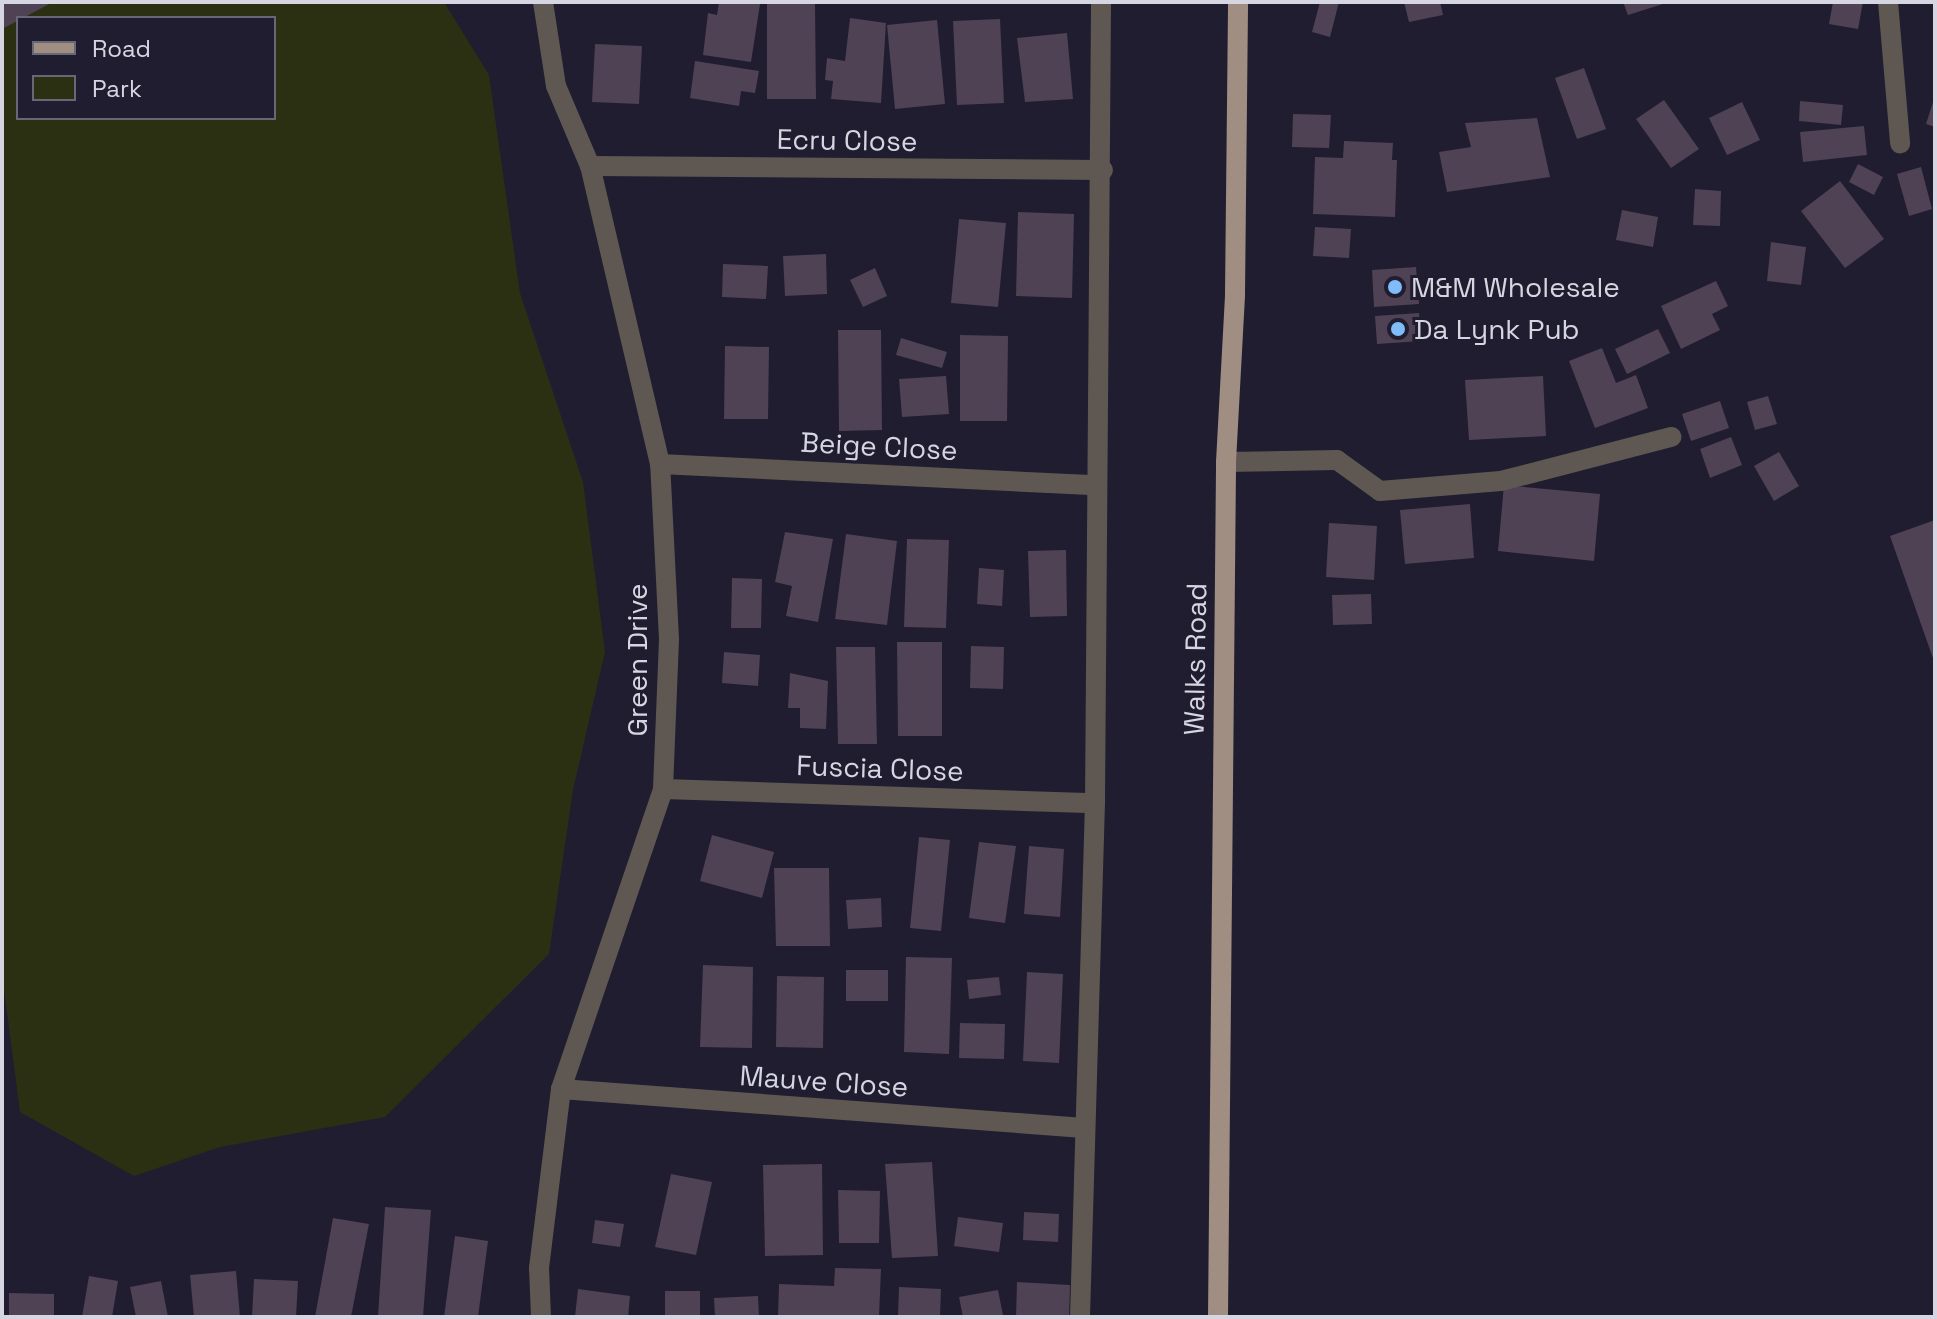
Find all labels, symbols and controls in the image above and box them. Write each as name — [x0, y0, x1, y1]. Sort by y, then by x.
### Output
legend — [16, 16, 276, 120]
text: Road — [92, 33, 151, 64]
text: Park — [92, 73, 142, 104]
street label: Ecru Close — [776, 122, 918, 158]
place label: M&M Wholesale — [1411, 270, 1620, 304]
marker: M&M Wholesale — [1386, 278, 1404, 296]
place label: Da Lynk Pub — [1414, 312, 1580, 346]
marker: Da Lynk Pub — [1389, 320, 1407, 338]
street label: Beige Close — [800, 425, 958, 467]
street label: Walks Road — [1177, 582, 1213, 736]
street label: Green Drive — [620, 583, 654, 737]
street label: Fuscia Close — [796, 748, 964, 788]
street label: Mauve Close — [739, 1058, 909, 1104]

